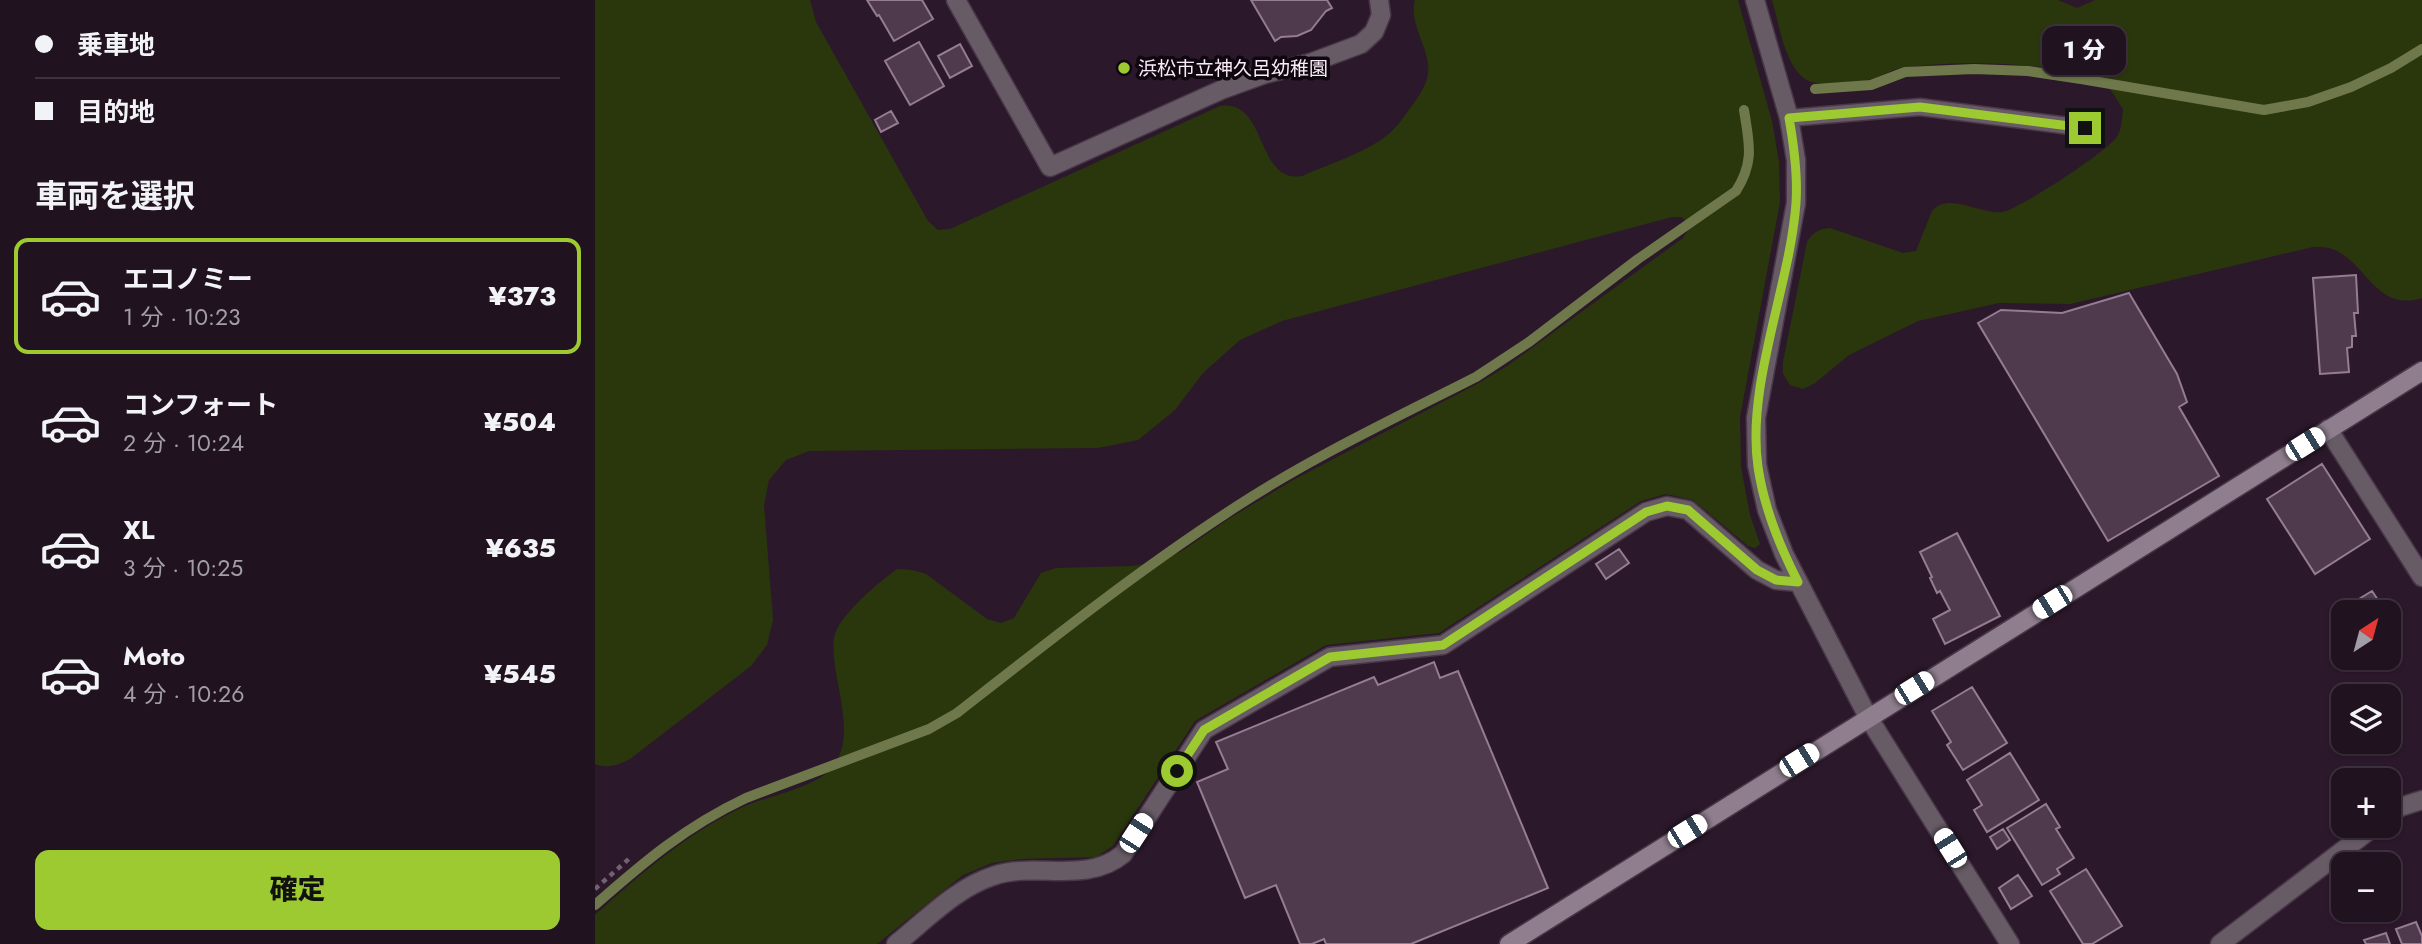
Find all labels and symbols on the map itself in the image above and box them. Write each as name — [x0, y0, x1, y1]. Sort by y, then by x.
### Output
callout: 1 分 — [2043, 26, 2127, 76]
place label: 浜松市立神久呂幼稚園 — [1138, 55, 1328, 82]
marker: 浜松市立神久呂幼稚園 — [1116, 60, 1132, 76]
route end — [2069, 112, 2101, 144]
car — [2282, 424, 2329, 464]
car — [2029, 582, 2076, 622]
north arrow — [2331, 600, 2401, 670]
car — [1891, 668, 1938, 708]
car — [1776, 740, 1823, 780]
route start — [1161, 755, 1193, 787]
car — [1116, 810, 1157, 856]
car — [1664, 811, 1711, 851]
car — [1930, 825, 1971, 871]

